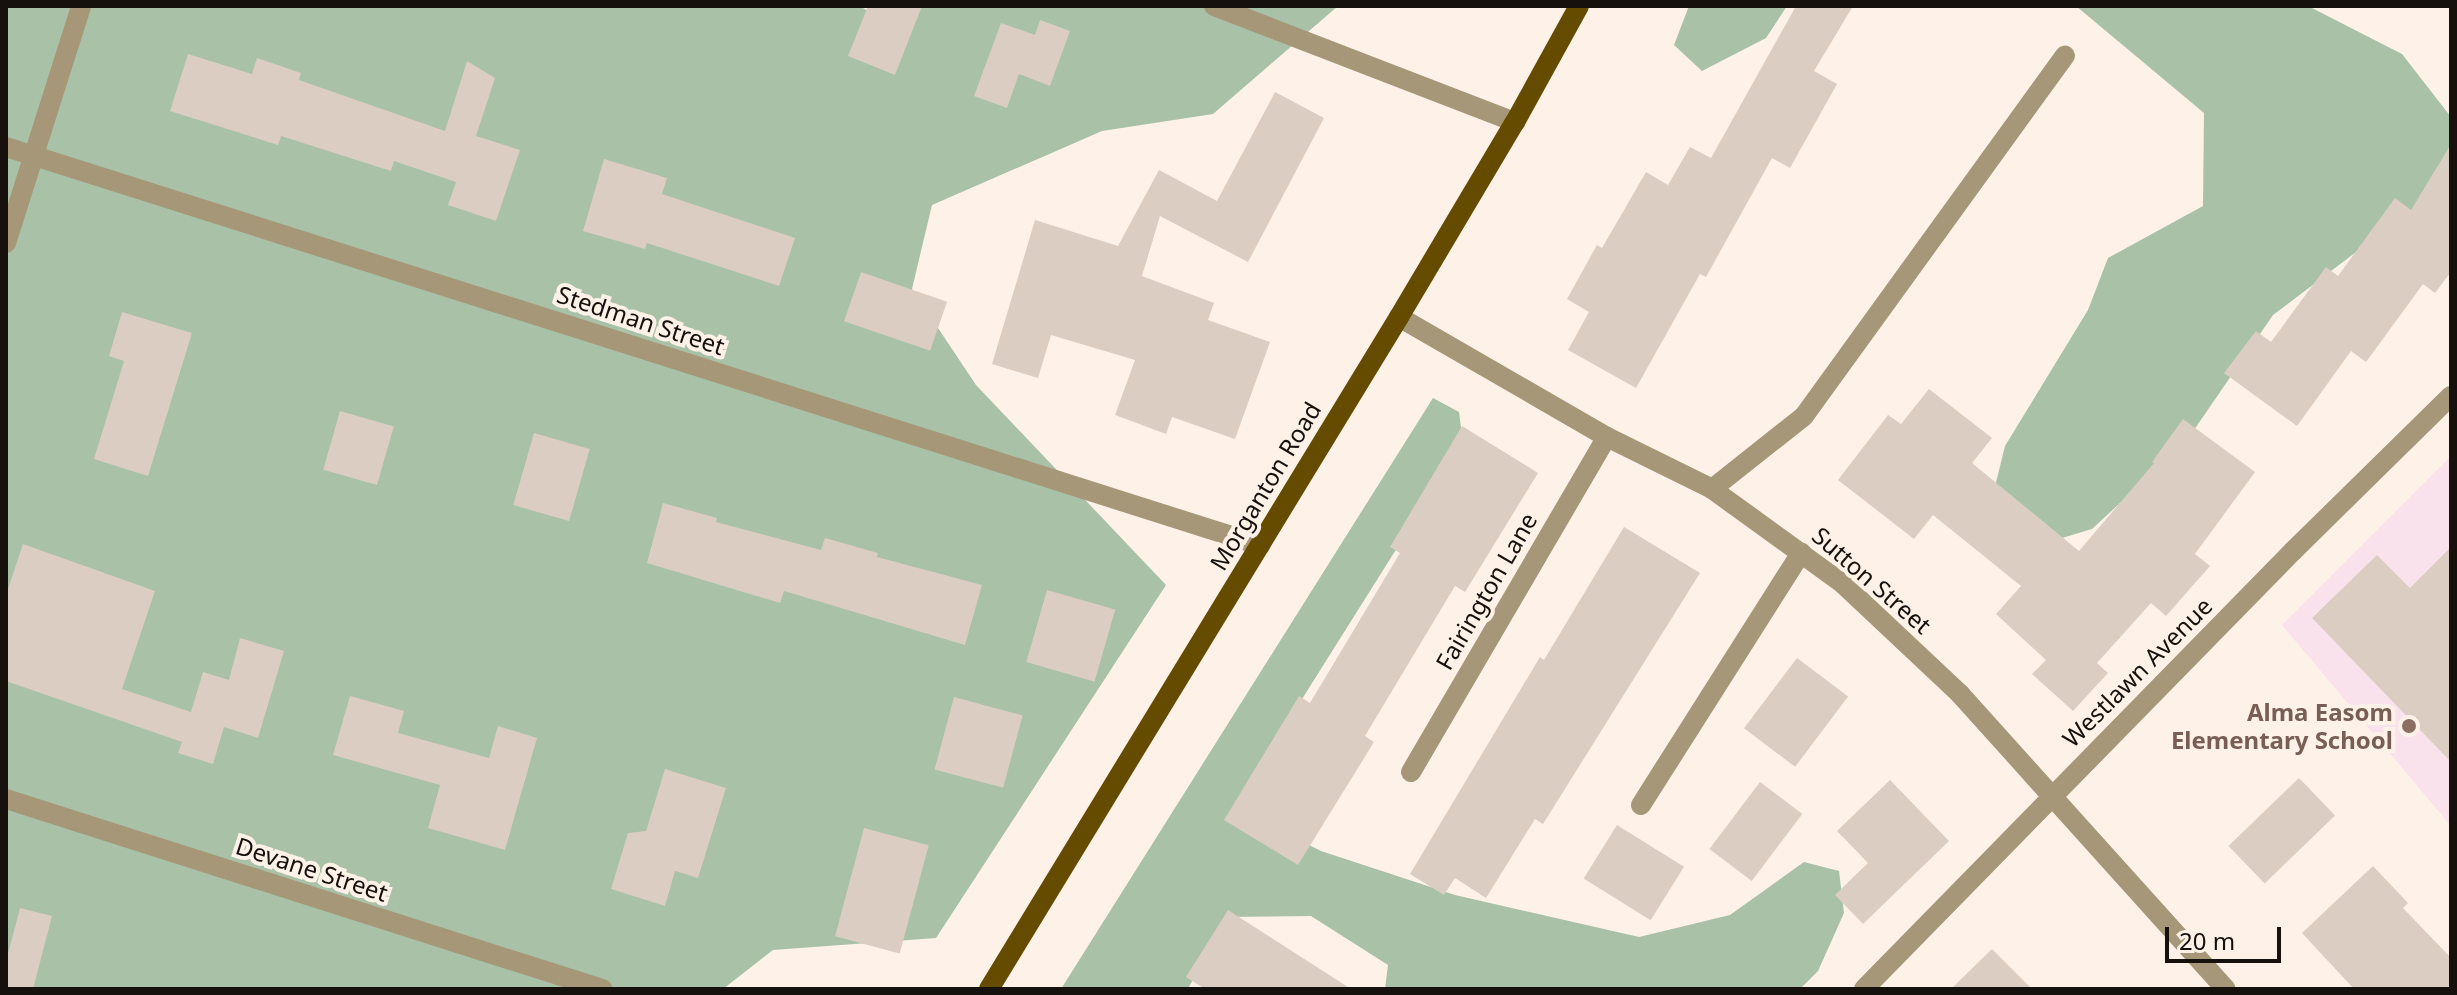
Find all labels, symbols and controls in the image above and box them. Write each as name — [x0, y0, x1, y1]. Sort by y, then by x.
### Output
street label: Stedman Street — [554, 279, 728, 361]
street label: Morganton Road — [1203, 397, 1327, 575]
street label: Fairington Lane — [1429, 507, 1543, 675]
street label: Sutton Street — [1807, 521, 1937, 639]
street label: Westlawn Avenue — [2056, 591, 2218, 753]
place label: Alma Easom Elementary School — [2171, 698, 2393, 754]
marker: Alma Easom Elementary School — [2400, 717, 2418, 735]
street label: Devane Street — [232, 831, 392, 907]
scale bar — [2169, 911, 2285, 961]
text: 20 m — [2179, 924, 2235, 957]

